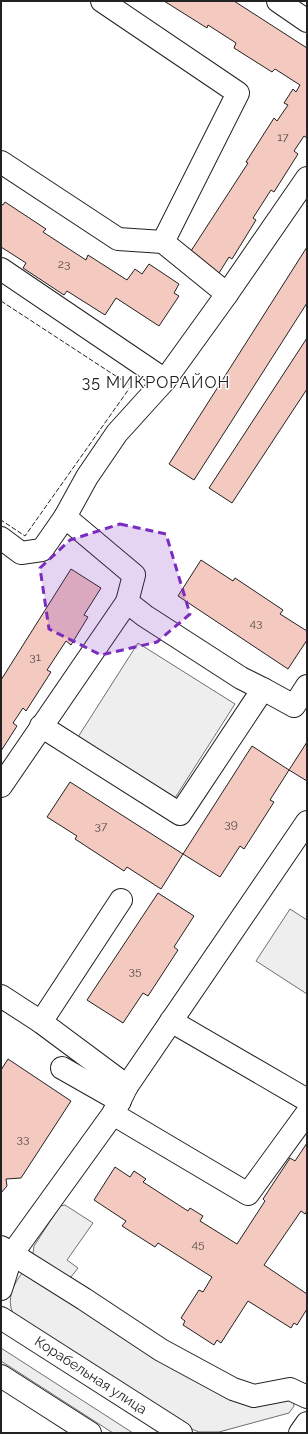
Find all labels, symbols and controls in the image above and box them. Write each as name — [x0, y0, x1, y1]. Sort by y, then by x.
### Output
house number: 17 — [277, 130, 289, 144]
house number: 23 — [58, 257, 70, 271]
district label: 35 МИКРОРАЙОН — [82, 373, 230, 392]
house number: 43 — [250, 616, 262, 630]
house number: 31 — [29, 650, 41, 664]
house number: 39 — [224, 817, 238, 831]
house number: 37 — [95, 819, 108, 833]
house number: 35 — [129, 964, 142, 978]
house number: 33 — [17, 1132, 29, 1146]
house number: 45 — [191, 1237, 205, 1251]
street label: Корабельная улица — [32, 1333, 150, 1417]

